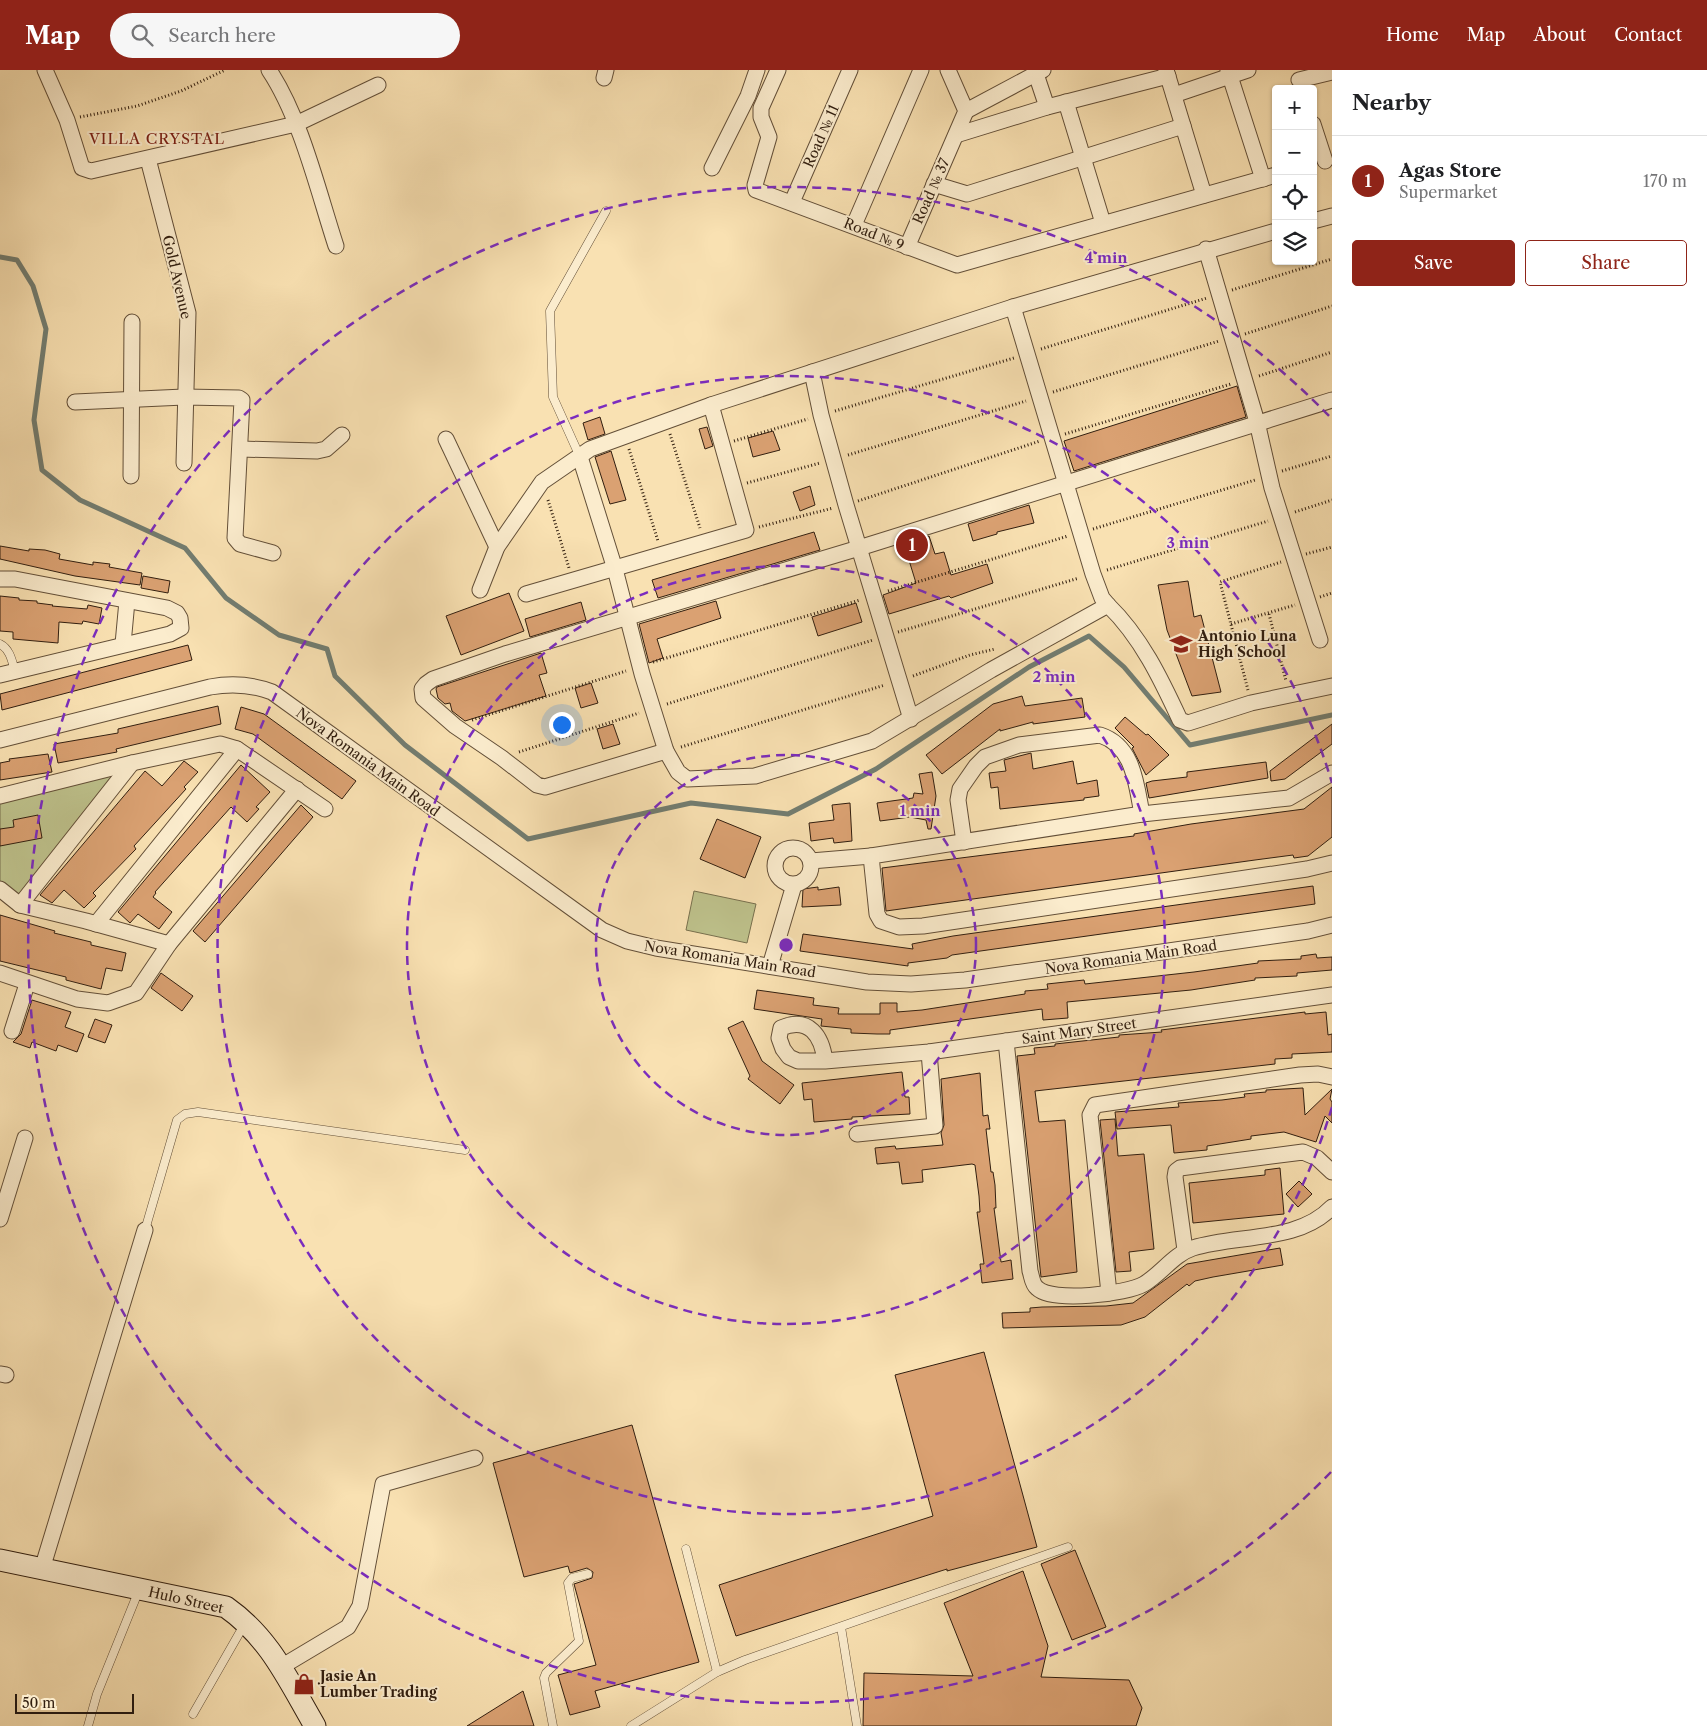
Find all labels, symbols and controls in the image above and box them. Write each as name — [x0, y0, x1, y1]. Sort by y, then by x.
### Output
search box — [110, 13, 460, 58]
text: Map — [25, 21, 80, 50]
icon: search — [128, 21, 156, 49]
text: Search here — [168, 24, 276, 47]
text: Home — [1386, 24, 1439, 46]
text: Map — [1467, 24, 1505, 46]
text: About — [1533, 24, 1586, 46]
text: Contact — [1614, 24, 1682, 46]
map controls — [1272, 85, 1317, 265]
button: + — [1272, 85, 1317, 130]
text: Nearby — [1352, 90, 1431, 115]
street label: Road № 11 — [799, 102, 843, 170]
district label: VILLA CRYSTAL — [88, 129, 225, 148]
button: − — [1272, 130, 1317, 175]
street label: Road № 37 — [909, 155, 954, 227]
text: Agas Store — [1399, 159, 1501, 182]
text: 1 — [1364, 171, 1372, 191]
text: 170 m — [1643, 171, 1687, 191]
button: locate — [1272, 175, 1317, 220]
text: Supermarket — [1399, 182, 1497, 202]
street label: Road № 9 — [841, 214, 907, 254]
button: layers — [1272, 220, 1317, 265]
street label: Gold Avenue — [159, 233, 195, 321]
button: Save — [1352, 240, 1515, 286]
button: Share — [1525, 240, 1687, 286]
text: 4 min — [1084, 248, 1128, 267]
pin: 1 — [896, 526, 928, 564]
text: 3 min — [1167, 533, 1210, 552]
place label: Antonio Luna High School — [1197, 627, 1297, 661]
school or university icon: Antonio Luna High School — [1168, 631, 1194, 657]
text: 2 min — [1032, 667, 1076, 686]
street label: Nova Romania Main Road — [293, 704, 444, 821]
your location — [549, 712, 575, 738]
text: 1 min — [899, 801, 941, 820]
centre of rings — [777, 936, 795, 954]
street label: Nova Romania Main Road — [1044, 936, 1219, 978]
street label: Nova Romania Main Road — [643, 937, 818, 982]
street label: Saint Mary Street — [1021, 1014, 1137, 1048]
street label: Hulo Street — [147, 1583, 225, 1617]
place label: Jasie An Lumber Trading — [317, 1667, 438, 1701]
shop icon: Jasie An Lumber Trading — [291, 1671, 317, 1697]
scale bar — [15, 1691, 134, 1714]
text: 50 m — [22, 1694, 55, 1712]

